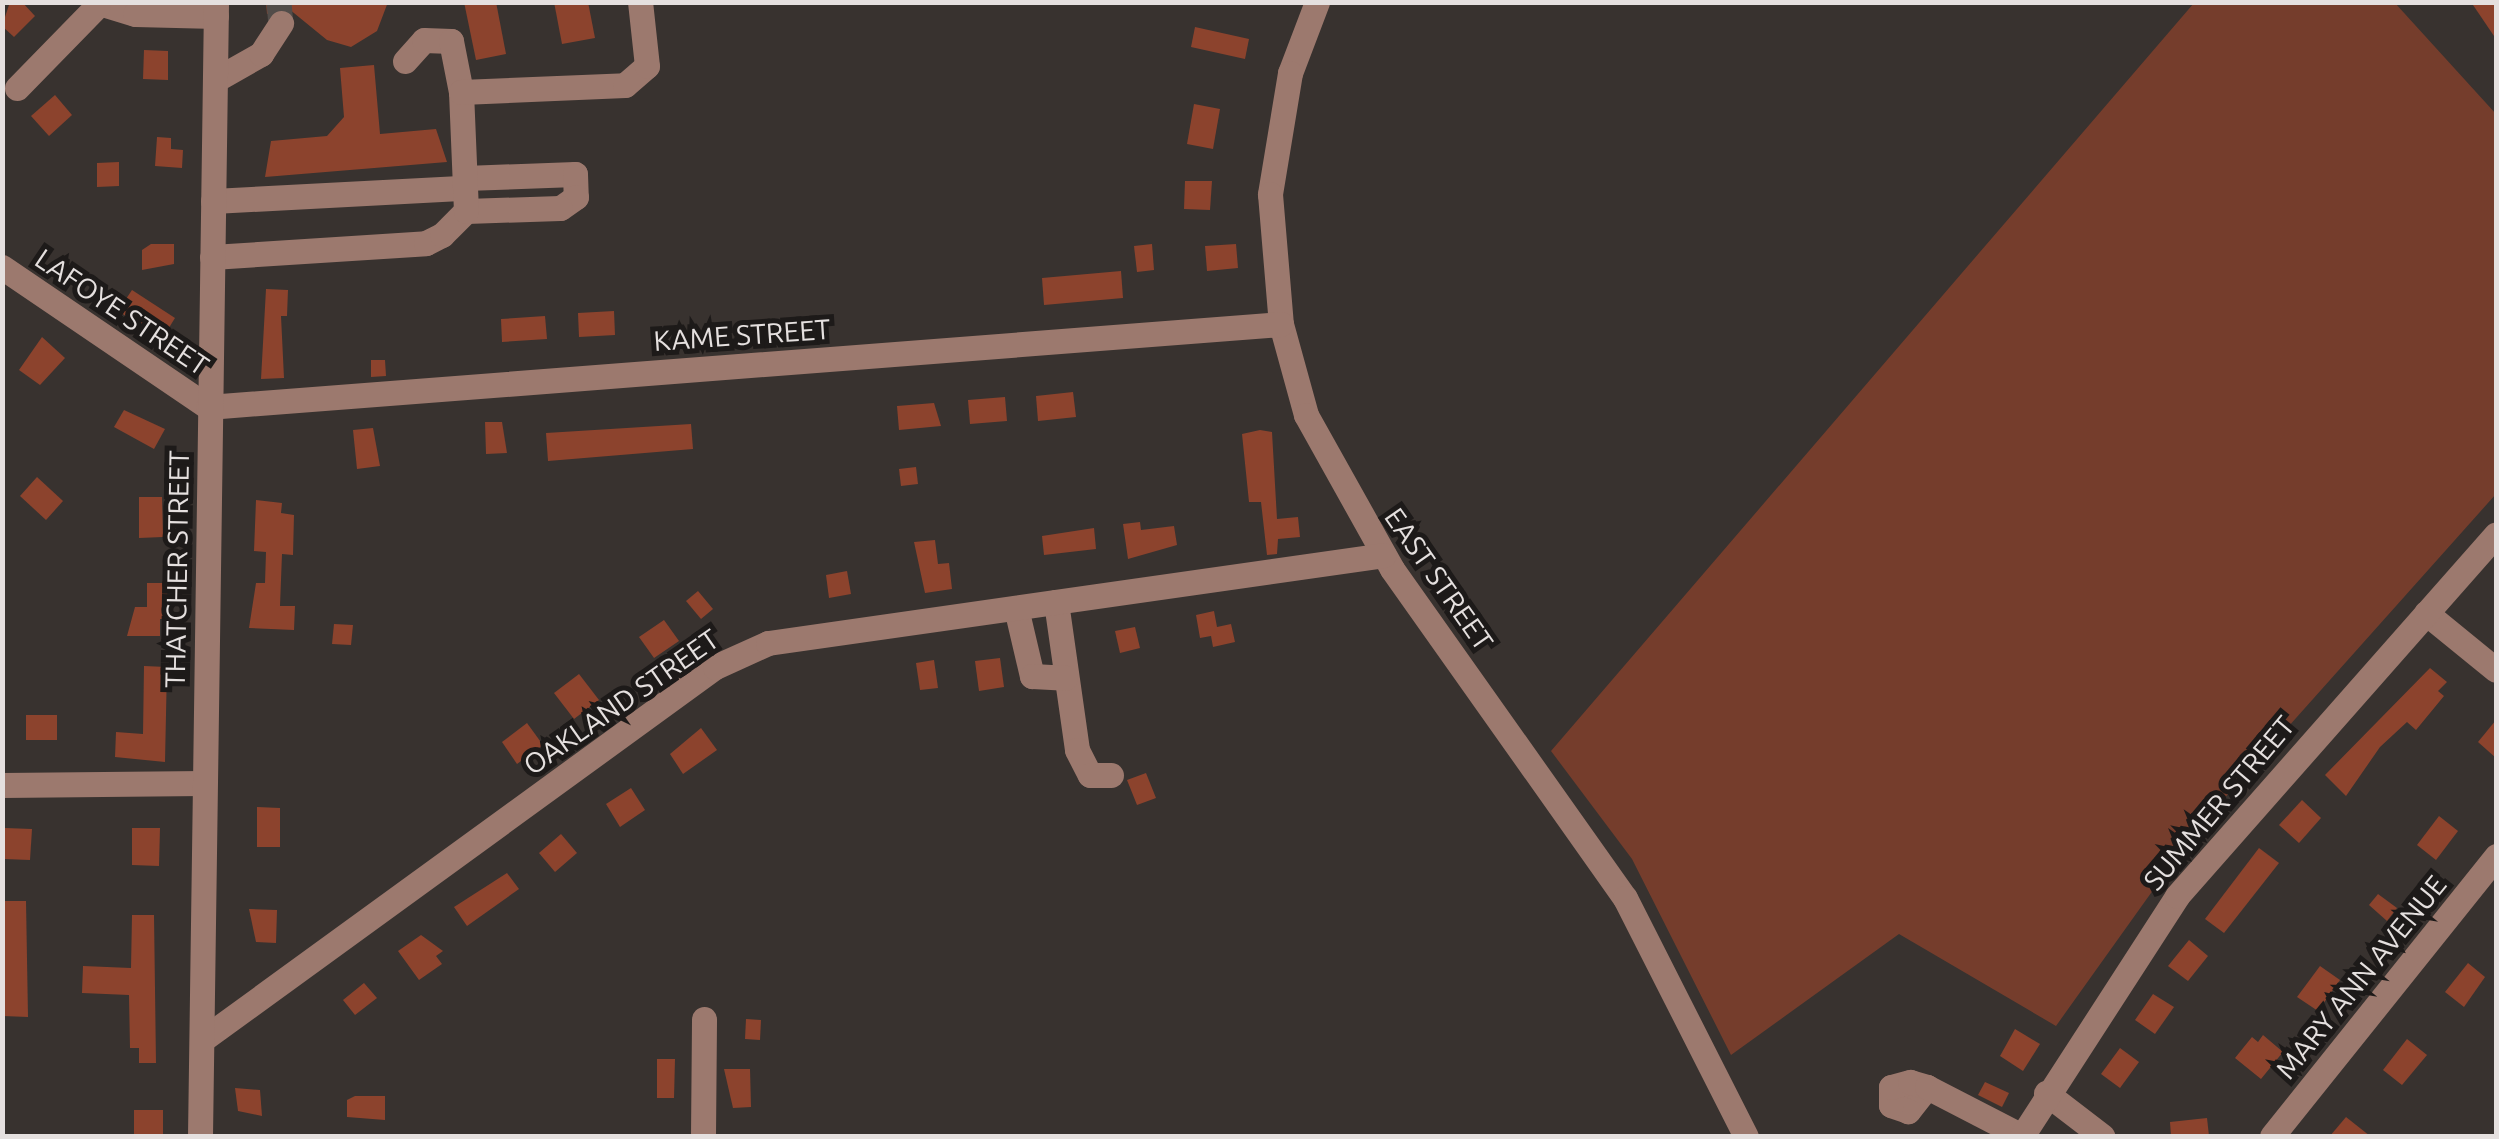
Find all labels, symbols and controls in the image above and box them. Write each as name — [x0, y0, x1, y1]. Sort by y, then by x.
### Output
street label: LAFOYE STREET — [29, 242, 215, 382]
street label: KAME STREET — [652, 312, 832, 358]
street label: THATCHER STREET — [158, 450, 196, 688]
street label: EAST STREET — [1378, 501, 1500, 657]
street label: OAKLAND STREET — [517, 622, 725, 782]
street label: SUMMER STREET — [2136, 709, 2302, 897]
street label: MARY ANN AVENUE — [2269, 869, 2453, 1085]

